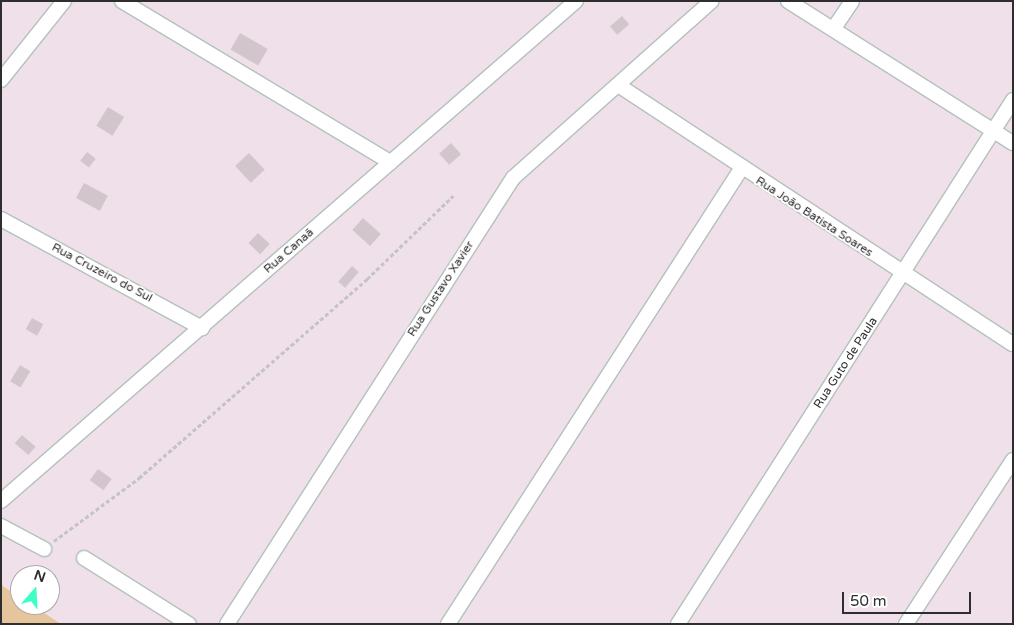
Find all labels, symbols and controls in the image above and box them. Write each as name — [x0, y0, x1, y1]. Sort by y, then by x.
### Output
street label: Rua João Batista Soares — [753, 174, 875, 260]
street label: Rua Canaã — [261, 225, 317, 277]
street label: Rua Gustavo Xavier — [405, 239, 477, 339]
street label: Rua Cruzeiro do Sul — [49, 240, 155, 306]
street label: Rua Guto de Paula — [811, 315, 881, 411]
north arrow — [10, 565, 60, 615]
text: N — [32, 566, 48, 586]
scale bar — [844, 582, 973, 614]
text: 50 m — [850, 592, 887, 610]

